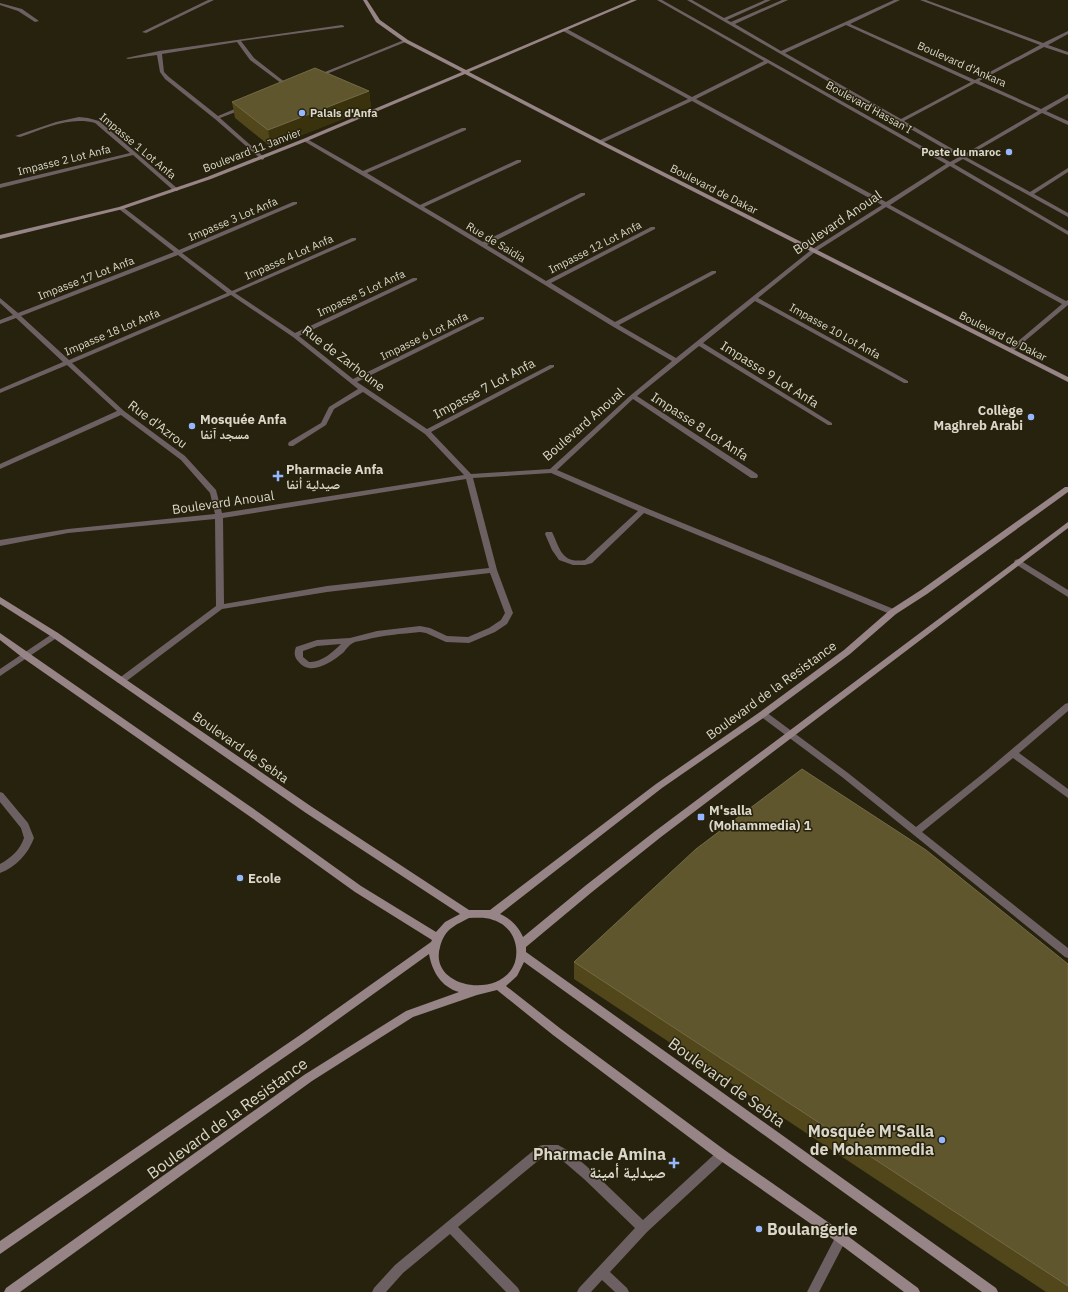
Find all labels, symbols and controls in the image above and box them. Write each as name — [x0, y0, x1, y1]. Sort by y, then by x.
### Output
street label: Boulevard d'Ankara — [915, 38, 1009, 90]
street label: Boulevard Hassan I — [824, 78, 914, 136]
place label: Palais d'Anfa — [310, 106, 378, 120]
marker: Palais d'Anfa — [297, 108, 307, 118]
street label: Impasse 1 Lot Anfa — [97, 110, 179, 182]
street label: Boulevard 11 Janvier — [201, 125, 303, 175]
street label: Impasse 2 Lot Anfa — [16, 142, 112, 178]
place label: Poste du maroc — [921, 145, 1001, 159]
marker: Poste du maroc — [1004, 147, 1014, 157]
street label: Boulevard de Dakar — [668, 161, 760, 217]
street label: Boulevard Anoual — [790, 186, 885, 258]
street label: Impasse 3 Lot Anfa — [186, 194, 280, 244]
street label: Impasse 12 Lot Anfa — [546, 218, 644, 276]
street label: Rue de Saidia — [464, 219, 528, 265]
street label: Impasse 4 Lot Anfa — [243, 231, 336, 283]
street label: Impasse 17 Lot Anfa — [36, 253, 136, 303]
street label: Impasse 5 Lot Anfa — [315, 266, 407, 320]
street label: Impasse 10 Lot Anfa — [787, 300, 883, 362]
street label: Impasse 18 Lot Anfa — [62, 306, 162, 358]
street label: Boulevard de Dakar — [957, 308, 1049, 364]
street label: Impasse 6 Lot Anfa — [378, 309, 470, 363]
street label: Rue de Zarhoune — [299, 322, 389, 395]
street label: Impasse 9 Lot Anfa — [717, 337, 822, 412]
street label: Impasse 7 Lot Anfa — [430, 354, 538, 422]
street label: Boulevard Anoual — [539, 384, 628, 465]
street label: Impasse 8 Lot Anfa — [648, 389, 752, 464]
street label: Rue d'Azrou — [125, 397, 191, 452]
place label: Collège Maghreb Arabi — [934, 402, 1023, 434]
place label: Mosquée Anfa مسجد آنفا — [200, 411, 287, 443]
marker: Collège Maghreb Arabi — [1026, 412, 1036, 422]
marker: Mosquée Anfa مسجد آنفا — [187, 421, 197, 431]
place label: Pharmacie Anfa صيدلية أنفا — [286, 461, 384, 493]
marker: Pharmacie Anfa صيدلية أنفا — [273, 471, 283, 481]
street label: Boulevard Anoual — [171, 487, 276, 518]
street label: Boulevard de la Resistance — [703, 637, 840, 743]
street label: Boulevard de Sebta — [189, 708, 292, 787]
place label: M'salla (Mohammedia) 1 — [709, 802, 812, 834]
marker: M'salla (Mohammedia) 1 — [696, 812, 706, 822]
place label: Ecole — [248, 870, 281, 887]
marker: Ecole — [235, 873, 245, 883]
street label: Boulevard de Sebta — [665, 1033, 790, 1131]
street label: Boulevard de la Resistance — [143, 1053, 311, 1183]
place label: Mosquée M'Salla de Mohammedia — [808, 1121, 934, 1159]
marker: Mosquée M'Salla de Mohammedia — [937, 1135, 947, 1145]
place label: Pharmacie Amina صيدلية أمينة — [533, 1144, 666, 1182]
marker: Pharmacie Amina صيدلية أمينة — [669, 1158, 679, 1168]
place label: Boulangerie — [767, 1219, 857, 1239]
marker: Boulangerie — [754, 1224, 764, 1234]

